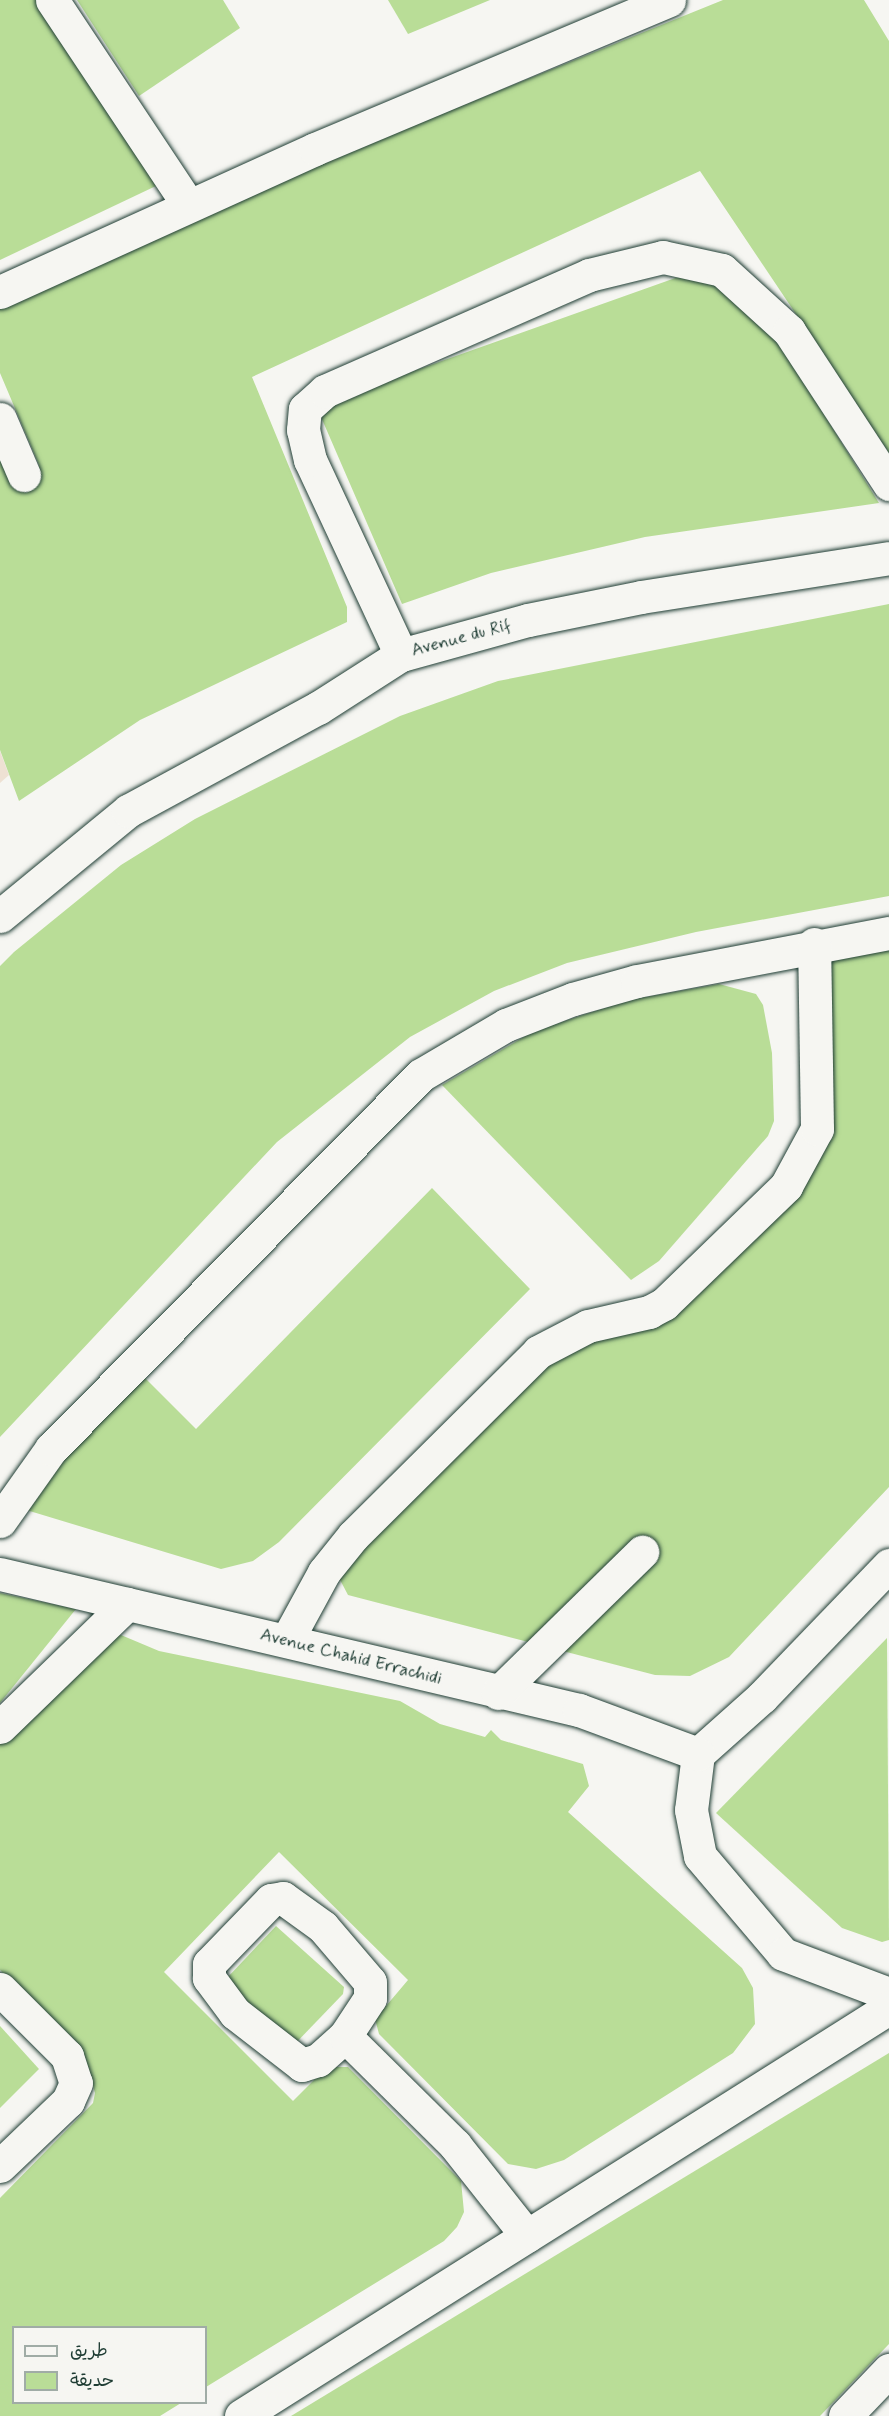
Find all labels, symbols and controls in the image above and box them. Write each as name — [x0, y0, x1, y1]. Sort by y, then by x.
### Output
street label: Avenue du Rif — [408, 614, 514, 662]
street label: Avenue Chahid Errachidi — [258, 1624, 444, 1690]
legend — [12, 2326, 207, 2404]
text: طريق — [70, 2339, 108, 2363]
text: حديقة — [70, 2369, 114, 2393]

